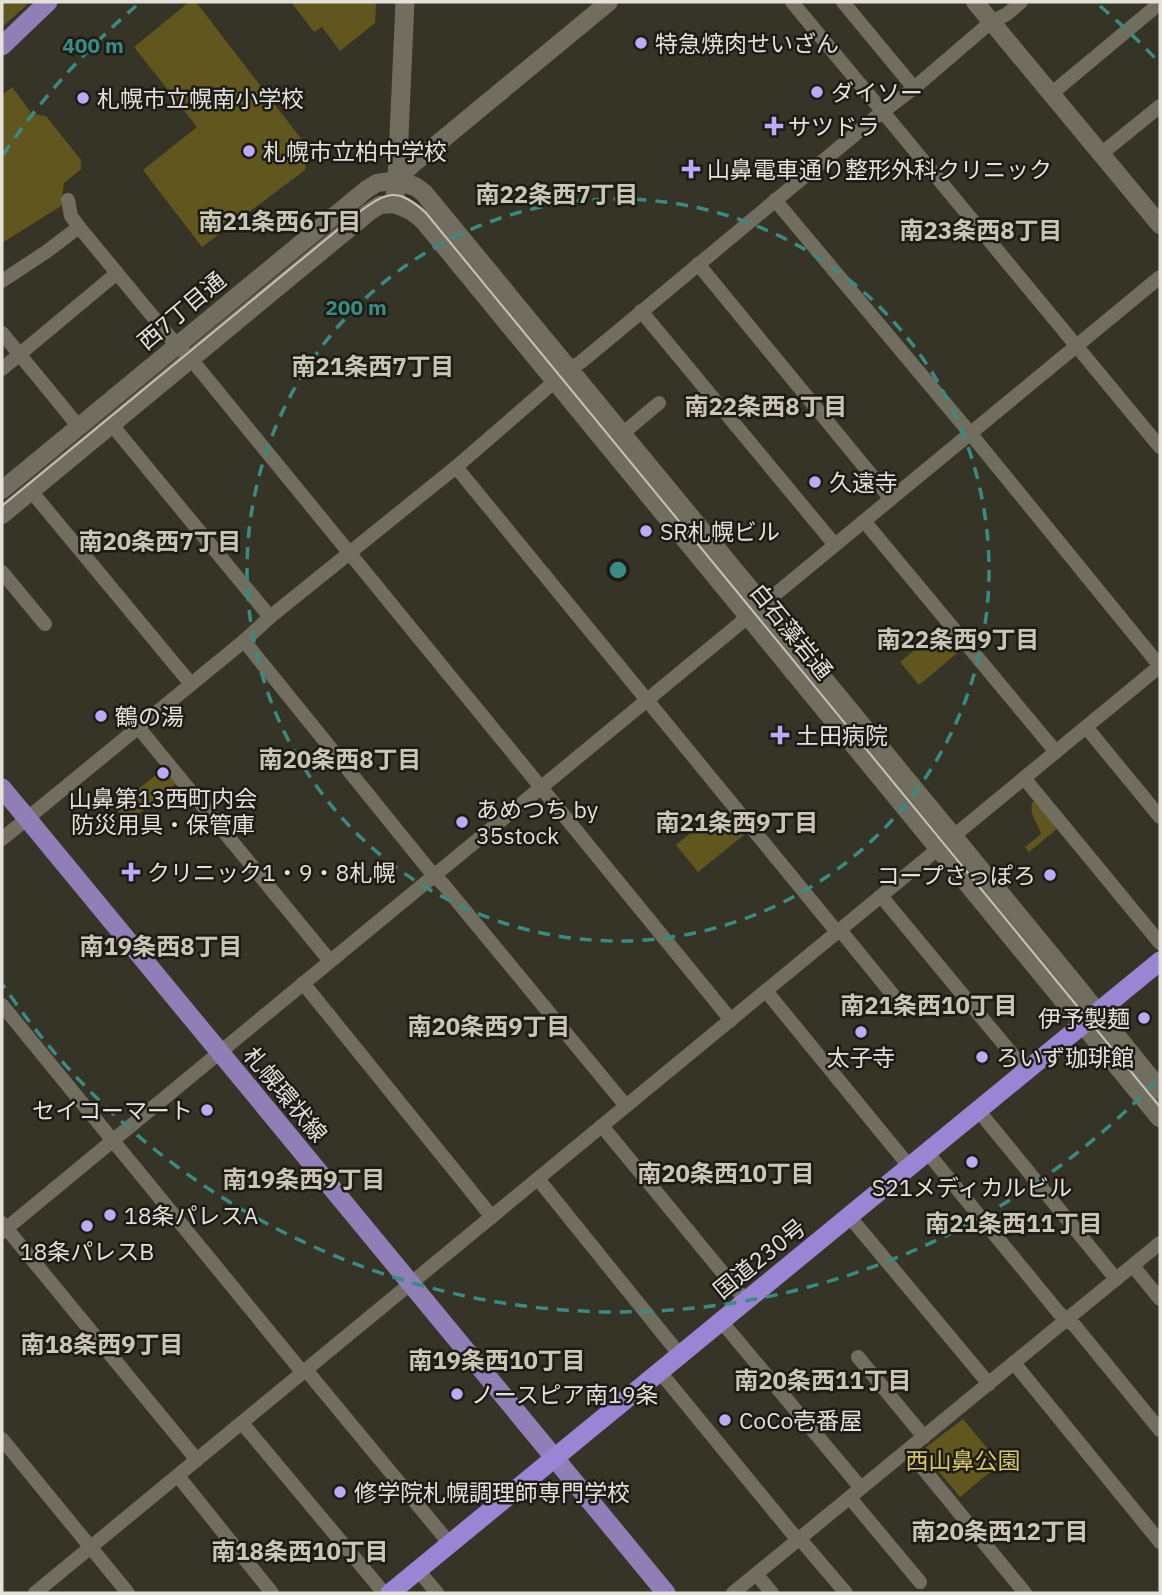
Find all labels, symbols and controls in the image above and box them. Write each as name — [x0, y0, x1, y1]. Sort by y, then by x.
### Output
place label: 特急焼肉せいざん — [655, 28, 839, 58]
text: 400 m — [62, 31, 124, 59]
marker: 特急焼肉せいざん — [633, 35, 649, 51]
place label: ダイソー — [831, 77, 923, 107]
place label: 札幌市立幌南小学校 — [97, 83, 304, 113]
marker: ダイソー — [809, 84, 825, 100]
marker: 札幌市立幌南小学校 — [75, 90, 91, 106]
place label: サツドラ — [788, 111, 880, 141]
marker: サツドラ — [766, 118, 782, 134]
place label: 札幌市立柏中学校 — [263, 136, 447, 166]
marker: 札幌市立柏中学校 — [241, 143, 257, 159]
place label: 山鼻電車通り整形外科クリニック — [707, 154, 1052, 184]
marker: 山鼻電車通り整形外科クリニック — [681, 159, 701, 179]
district label: 南22条西7丁目 — [475, 178, 639, 210]
district label: 南21条西6丁目 — [198, 205, 362, 237]
district label: 南23条西8丁目 — [899, 214, 1063, 246]
street label: 西7丁目通 — [131, 265, 231, 355]
text: 200 m — [325, 293, 387, 321]
district label: 南21条西7丁目 — [291, 350, 455, 382]
district label: 南22条西8丁目 — [684, 390, 848, 422]
place label: 久遠寺 — [829, 467, 898, 497]
marker: 久遠寺 — [807, 474, 823, 490]
place label: SR札幌ビル — [660, 516, 780, 546]
marker: SR札幌ビル — [638, 523, 654, 539]
district label: 南20条西7丁目 — [78, 525, 242, 557]
centre of rings — [606, 558, 630, 582]
street label: 白石藻岩通 — [744, 577, 840, 685]
district label: 南22条西9丁目 — [876, 623, 1040, 655]
place label: 鶴の湯 — [115, 701, 184, 731]
marker: 鶴の湯 — [93, 708, 109, 724]
place label: 土田病院 — [796, 720, 888, 750]
marker: 土田病院 — [770, 725, 790, 745]
district label: 南20条西8丁目 — [258, 743, 422, 775]
marker: 山鼻第13西町内会 防災用具・保管庫 — [155, 765, 171, 781]
place label: 山鼻第13西町内会 防災用具・保管庫 — [69, 783, 257, 839]
place label: あめつち by 35stock — [476, 794, 599, 850]
district label: 南21条西9丁目 — [655, 806, 819, 838]
marker: あめつち by 35stock — [454, 814, 470, 830]
place label: クリニック1・9・8札幌 — [147, 857, 395, 887]
place label: コープさっぽろ — [876, 860, 1036, 890]
marker: クリニック1・9・8札幌 — [121, 862, 141, 882]
marker: コープさっぽろ — [1042, 867, 1058, 883]
district label: 南19条西8丁目 — [79, 930, 243, 962]
district label: 南21条西10丁目 — [840, 989, 1018, 1021]
place label: 伊予製麺 — [1038, 1003, 1130, 1033]
district label: 南20条西9丁目 — [407, 1010, 571, 1042]
marker: 伊予製麺 — [1136, 1010, 1152, 1026]
marker: 太子寺 — [853, 1024, 869, 1040]
street label: 札幌環状線 — [238, 1040, 334, 1148]
place label: 太子寺 — [827, 1042, 896, 1072]
place label: ろいず珈琲館 — [996, 1042, 1134, 1072]
marker: ろいず珈琲館 — [974, 1049, 990, 1065]
place label: セイコーマート — [32, 1095, 193, 1125]
marker: セイコーマート — [199, 1102, 215, 1118]
marker: S21メディカルビル — [964, 1154, 980, 1170]
district label: 南20条西10丁目 — [637, 1157, 815, 1189]
district label: 南19条西9丁目 — [222, 1163, 386, 1195]
place label: S21メディカルビル — [872, 1172, 1072, 1202]
place label: 18条パレスA — [124, 1200, 259, 1230]
marker: 18条パレスA — [102, 1207, 118, 1223]
district label: 南21条西11丁目 — [925, 1207, 1103, 1239]
street label: 国道230号 — [707, 1212, 811, 1304]
marker: 18条パレスB — [79, 1218, 95, 1234]
place label: 18条パレスB — [20, 1236, 154, 1266]
district label: 南18条西9丁目 — [20, 1328, 184, 1360]
district label: 南19条西10丁目 — [408, 1344, 586, 1376]
district label: 南20条西11丁目 — [734, 1364, 912, 1396]
place label: ノースピア南19条 — [471, 1379, 658, 1409]
marker: ノースピア南19条 — [449, 1386, 465, 1402]
place label: CoCo壱番屋 — [739, 1405, 862, 1435]
marker: CoCo壱番屋 — [717, 1412, 733, 1428]
park label: 西山鼻公園 — [906, 1445, 1021, 1475]
place label: 修学院札幌調理師専門学校 — [354, 1477, 630, 1507]
marker: 修学院札幌調理師専門学校 — [332, 1484, 348, 1500]
district label: 南20条西12丁目 — [911, 1515, 1089, 1547]
district label: 南18条西10丁目 — [211, 1535, 389, 1567]

